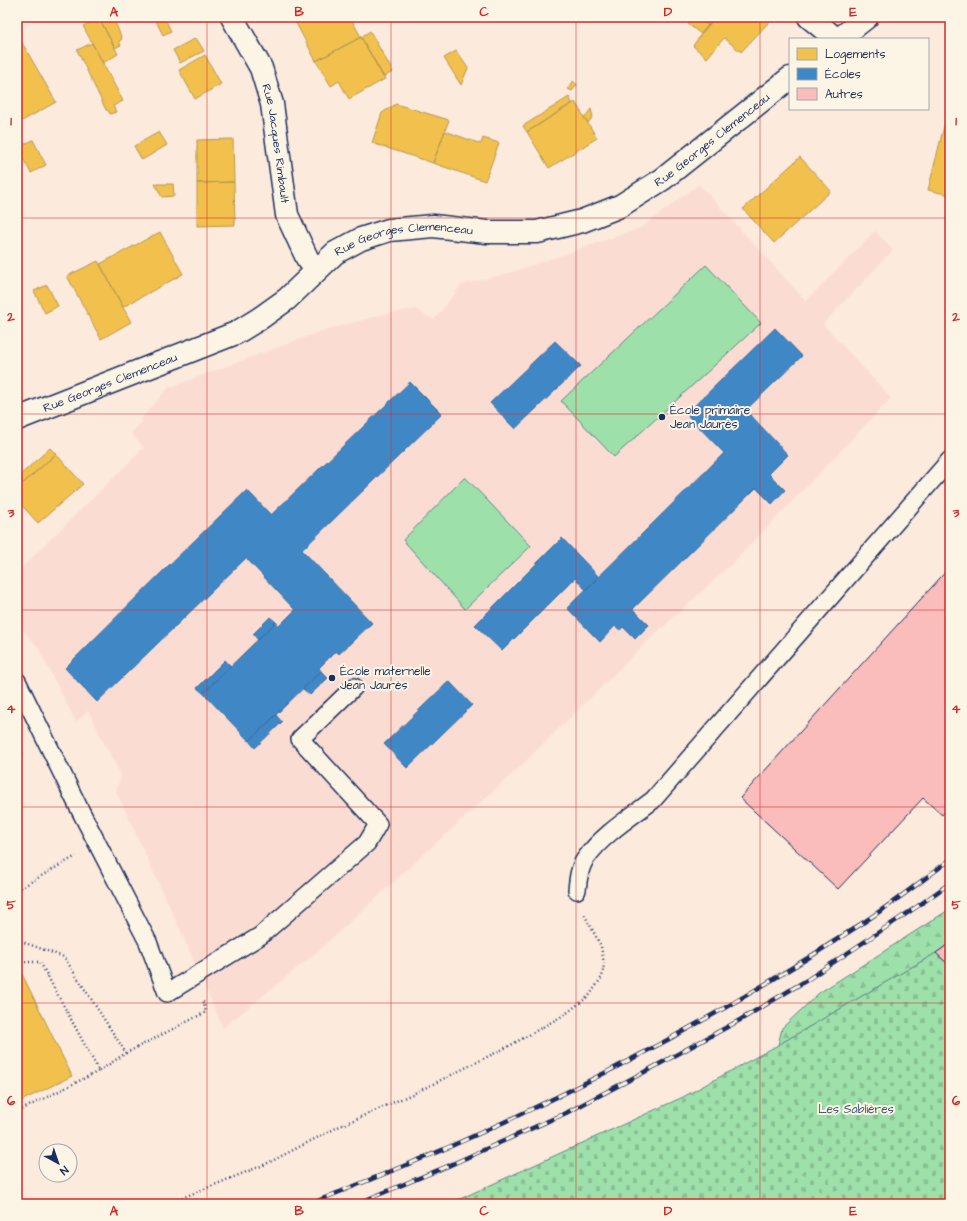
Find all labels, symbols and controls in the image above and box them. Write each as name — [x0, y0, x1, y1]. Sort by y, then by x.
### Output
text: A — [110, 3, 119, 21]
text: B — [294, 3, 304, 21]
text: C — [479, 3, 489, 21]
text: D — [664, 3, 673, 21]
text: E — [849, 3, 857, 21]
legend — [789, 38, 929, 110]
text: Logements — [825, 46, 885, 64]
text: Écoles — [825, 66, 861, 83]
street label: Rue Jacques Rimbault — [257, 82, 293, 205]
text: Autres — [825, 86, 863, 103]
street label: Rue Georges Clemenceau — [651, 89, 773, 191]
text: 1 — [10, 112, 12, 130]
text: 1 — [955, 112, 957, 130]
street label: Rue Georges Clemenceau — [332, 218, 474, 261]
text: 2 — [6, 308, 15, 326]
text: 2 — [951, 308, 960, 326]
street label: Rue Georges Clemenceau — [41, 349, 180, 417]
place label: École primaire Jean Jaurès — [670, 402, 751, 433]
marker: École primaire Jean Jaurès — [657, 412, 667, 422]
text: 3 — [7, 504, 15, 522]
text: 3 — [952, 504, 960, 522]
place label: École maternelle Jean Jaurès — [340, 663, 431, 694]
marker: École maternelle Jean Jaurès — [327, 673, 337, 683]
text: 4 — [7, 700, 16, 718]
text: 4 — [952, 700, 961, 718]
text: 5 — [6, 896, 16, 914]
text: 5 — [951, 896, 961, 914]
text: 6 — [7, 1092, 16, 1110]
text: 6 — [952, 1092, 961, 1110]
park label: Les Sablières — [818, 1101, 894, 1118]
north arrow — [38, 1143, 78, 1183]
text: N — [57, 1162, 72, 1178]
text: A — [110, 1202, 119, 1220]
text: B — [294, 1202, 304, 1220]
text: C — [479, 1202, 489, 1220]
text: D — [664, 1202, 673, 1220]
text: E — [849, 1202, 857, 1220]

